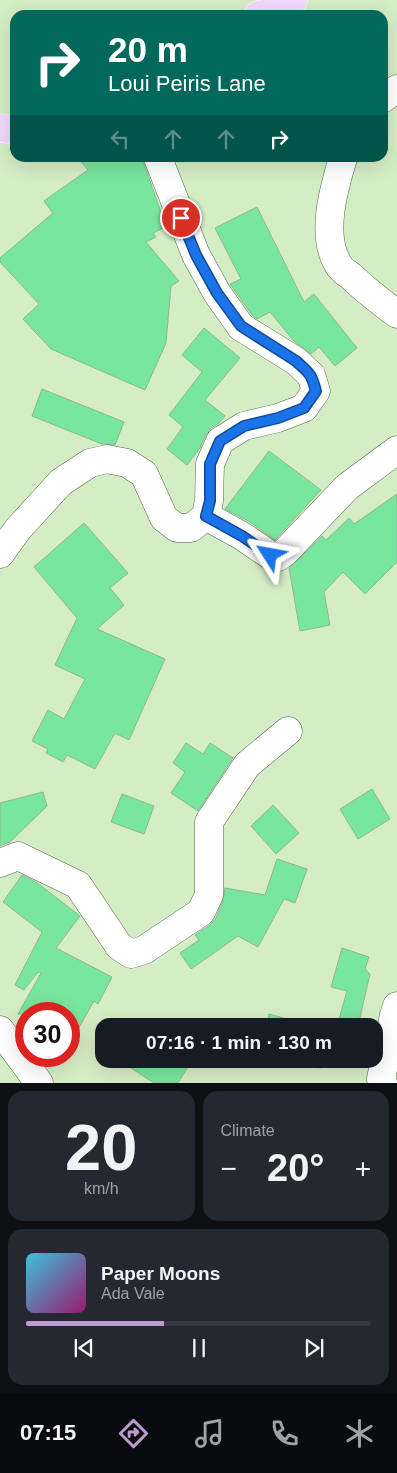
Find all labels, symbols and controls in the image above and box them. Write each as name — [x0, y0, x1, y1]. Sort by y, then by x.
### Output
icon: right — [25, 30, 90, 95]
text: 20 m — [108, 30, 188, 69]
text: Loui Peiris Lane — [108, 71, 266, 96]
icon: left — [106, 125, 134, 153]
icon: ahead — [159, 125, 187, 153]
icon: ahead — [212, 125, 240, 153]
icon: right — [265, 125, 293, 153]
pin — [160, 197, 202, 239]
icon: arrive — [167, 204, 195, 232]
position arrow — [243, 528, 295, 580]
speed limit sign: 30 — [15, 1002, 80, 1067]
text: 07:16 · 1 min · 130 m — [146, 1032, 332, 1053]
text: 20 — [65, 1111, 137, 1184]
text: Climate — [221, 1122, 275, 1139]
text: 20° — [267, 1147, 324, 1189]
text: − — [221, 1153, 237, 1184]
text: + — [355, 1153, 371, 1184]
text: km/h — [84, 1180, 119, 1197]
text: Paper Moons — [101, 1263, 220, 1284]
text: Ada Vale — [101, 1285, 165, 1302]
icon: previous — [70, 1334, 98, 1362]
icon: pause — [185, 1334, 213, 1362]
icon: next — [300, 1334, 328, 1362]
icon: directions — [116, 1416, 151, 1451]
icon: music — [192, 1416, 227, 1451]
icon: phone — [267, 1416, 302, 1451]
icon: climate — [342, 1416, 377, 1451]
text: 07:15 — [20, 1420, 76, 1445]

